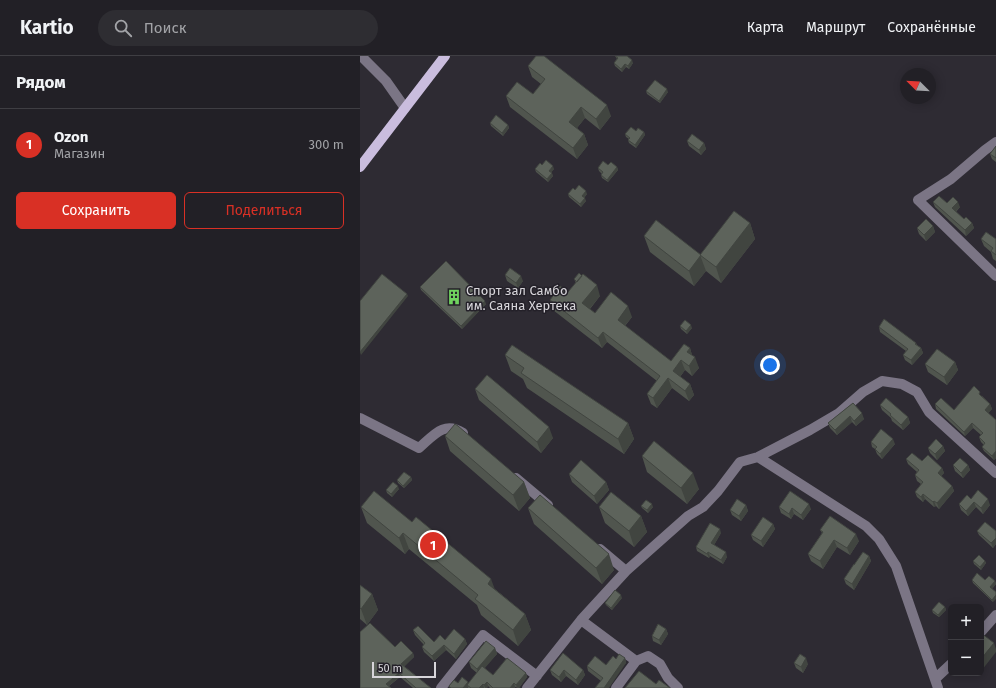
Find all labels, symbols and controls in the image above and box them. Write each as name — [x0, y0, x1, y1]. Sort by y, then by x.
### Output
search box — [98, 10, 378, 46]
text: Kartio — [20, 16, 74, 39]
icon: search — [112, 17, 134, 39]
text: Поиск — [144, 19, 187, 37]
text: Карта — [747, 19, 784, 36]
text: Маршрут — [806, 19, 865, 36]
text: Сохранённые — [887, 19, 976, 36]
north arrow — [900, 68, 936, 104]
text: Рядом — [16, 72, 66, 93]
text: Ozon — [54, 128, 88, 146]
text: 1 — [26, 137, 32, 152]
text: 300 m — [308, 137, 344, 152]
text: Магазин — [54, 146, 105, 161]
button: Сохранить — [16, 192, 176, 229]
button: Поделиться — [184, 192, 344, 229]
place label: Спорт зал Самбо им. Саяна Хертека — [466, 283, 576, 313]
building icon: Спорт зал Самбо им. Саяна Хертека — [445, 288, 463, 306]
your location — [760, 355, 780, 375]
pin: 1 — [420, 530, 446, 560]
map controls — [948, 604, 984, 676]
button: + — [948, 604, 984, 640]
button: − — [948, 640, 984, 676]
scale bar — [372, 660, 436, 679]
text: 50 m — [378, 662, 402, 675]

